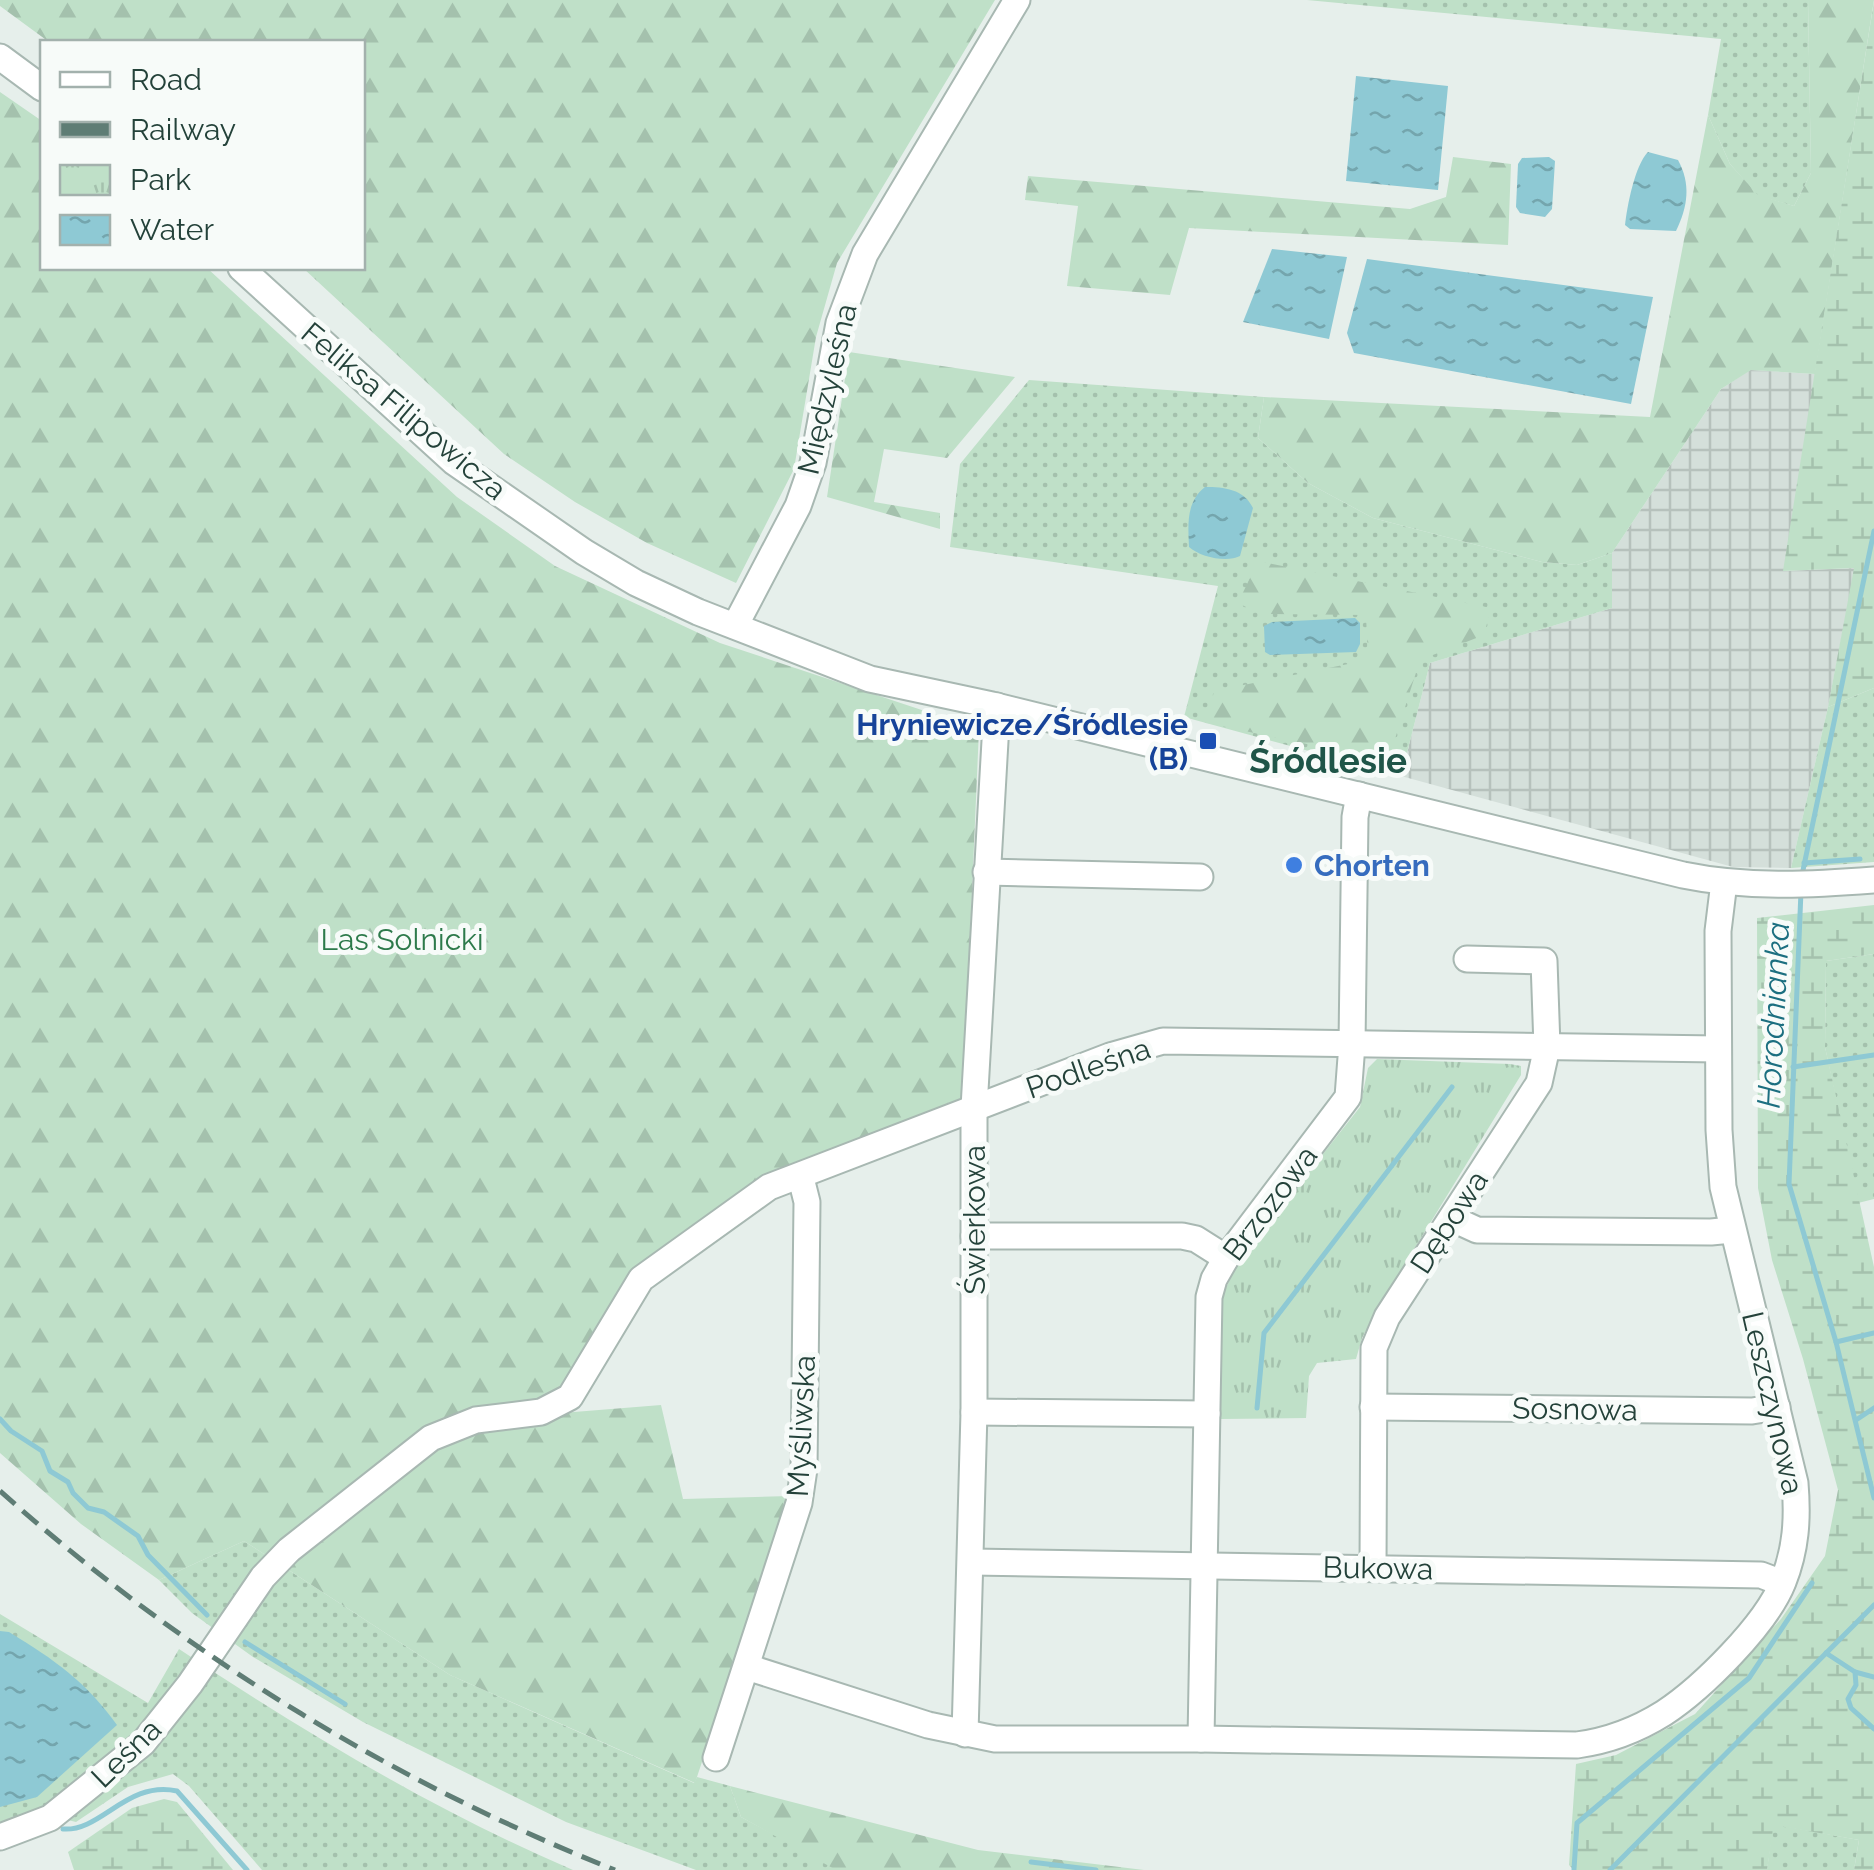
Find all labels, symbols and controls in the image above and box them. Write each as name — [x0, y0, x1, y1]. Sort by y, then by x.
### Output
legend — [40, 40, 365, 270]
text: Road — [130, 62, 202, 97]
text: Railway — [130, 112, 236, 147]
text: Park — [130, 162, 191, 197]
text: Water — [130, 212, 214, 247]
street label: Międzyleśna — [790, 300, 864, 478]
street label: Feliksa Filipowicza — [294, 315, 514, 507]
place label: Hryniewicze/Śródlesie (B) — [856, 707, 1188, 776]
marker: Hryniewicze/Śródlesie (B) — [1197, 730, 1219, 752]
district label: Śródlesie — [1249, 740, 1407, 781]
place label: Chorten — [1314, 848, 1430, 883]
marker: Chorten — [1283, 854, 1305, 876]
water label: Horodnianka — [1750, 921, 1796, 1109]
park label: Las Solnicki — [320, 922, 484, 957]
street label: Podleśna — [1021, 1030, 1155, 1106]
street label: Brzozowa — [1216, 1139, 1324, 1267]
street label: Świerkowa — [956, 1145, 992, 1295]
street label: Dębowa — [1403, 1164, 1495, 1280]
street label: Leszczynowa — [1735, 1308, 1811, 1498]
street label: Myśliwska — [780, 1354, 822, 1498]
street label: Sosnowa — [1512, 1390, 1638, 1428]
street label: Bukowa — [1322, 1550, 1434, 1586]
street label: Leśna — [84, 1712, 168, 1794]

